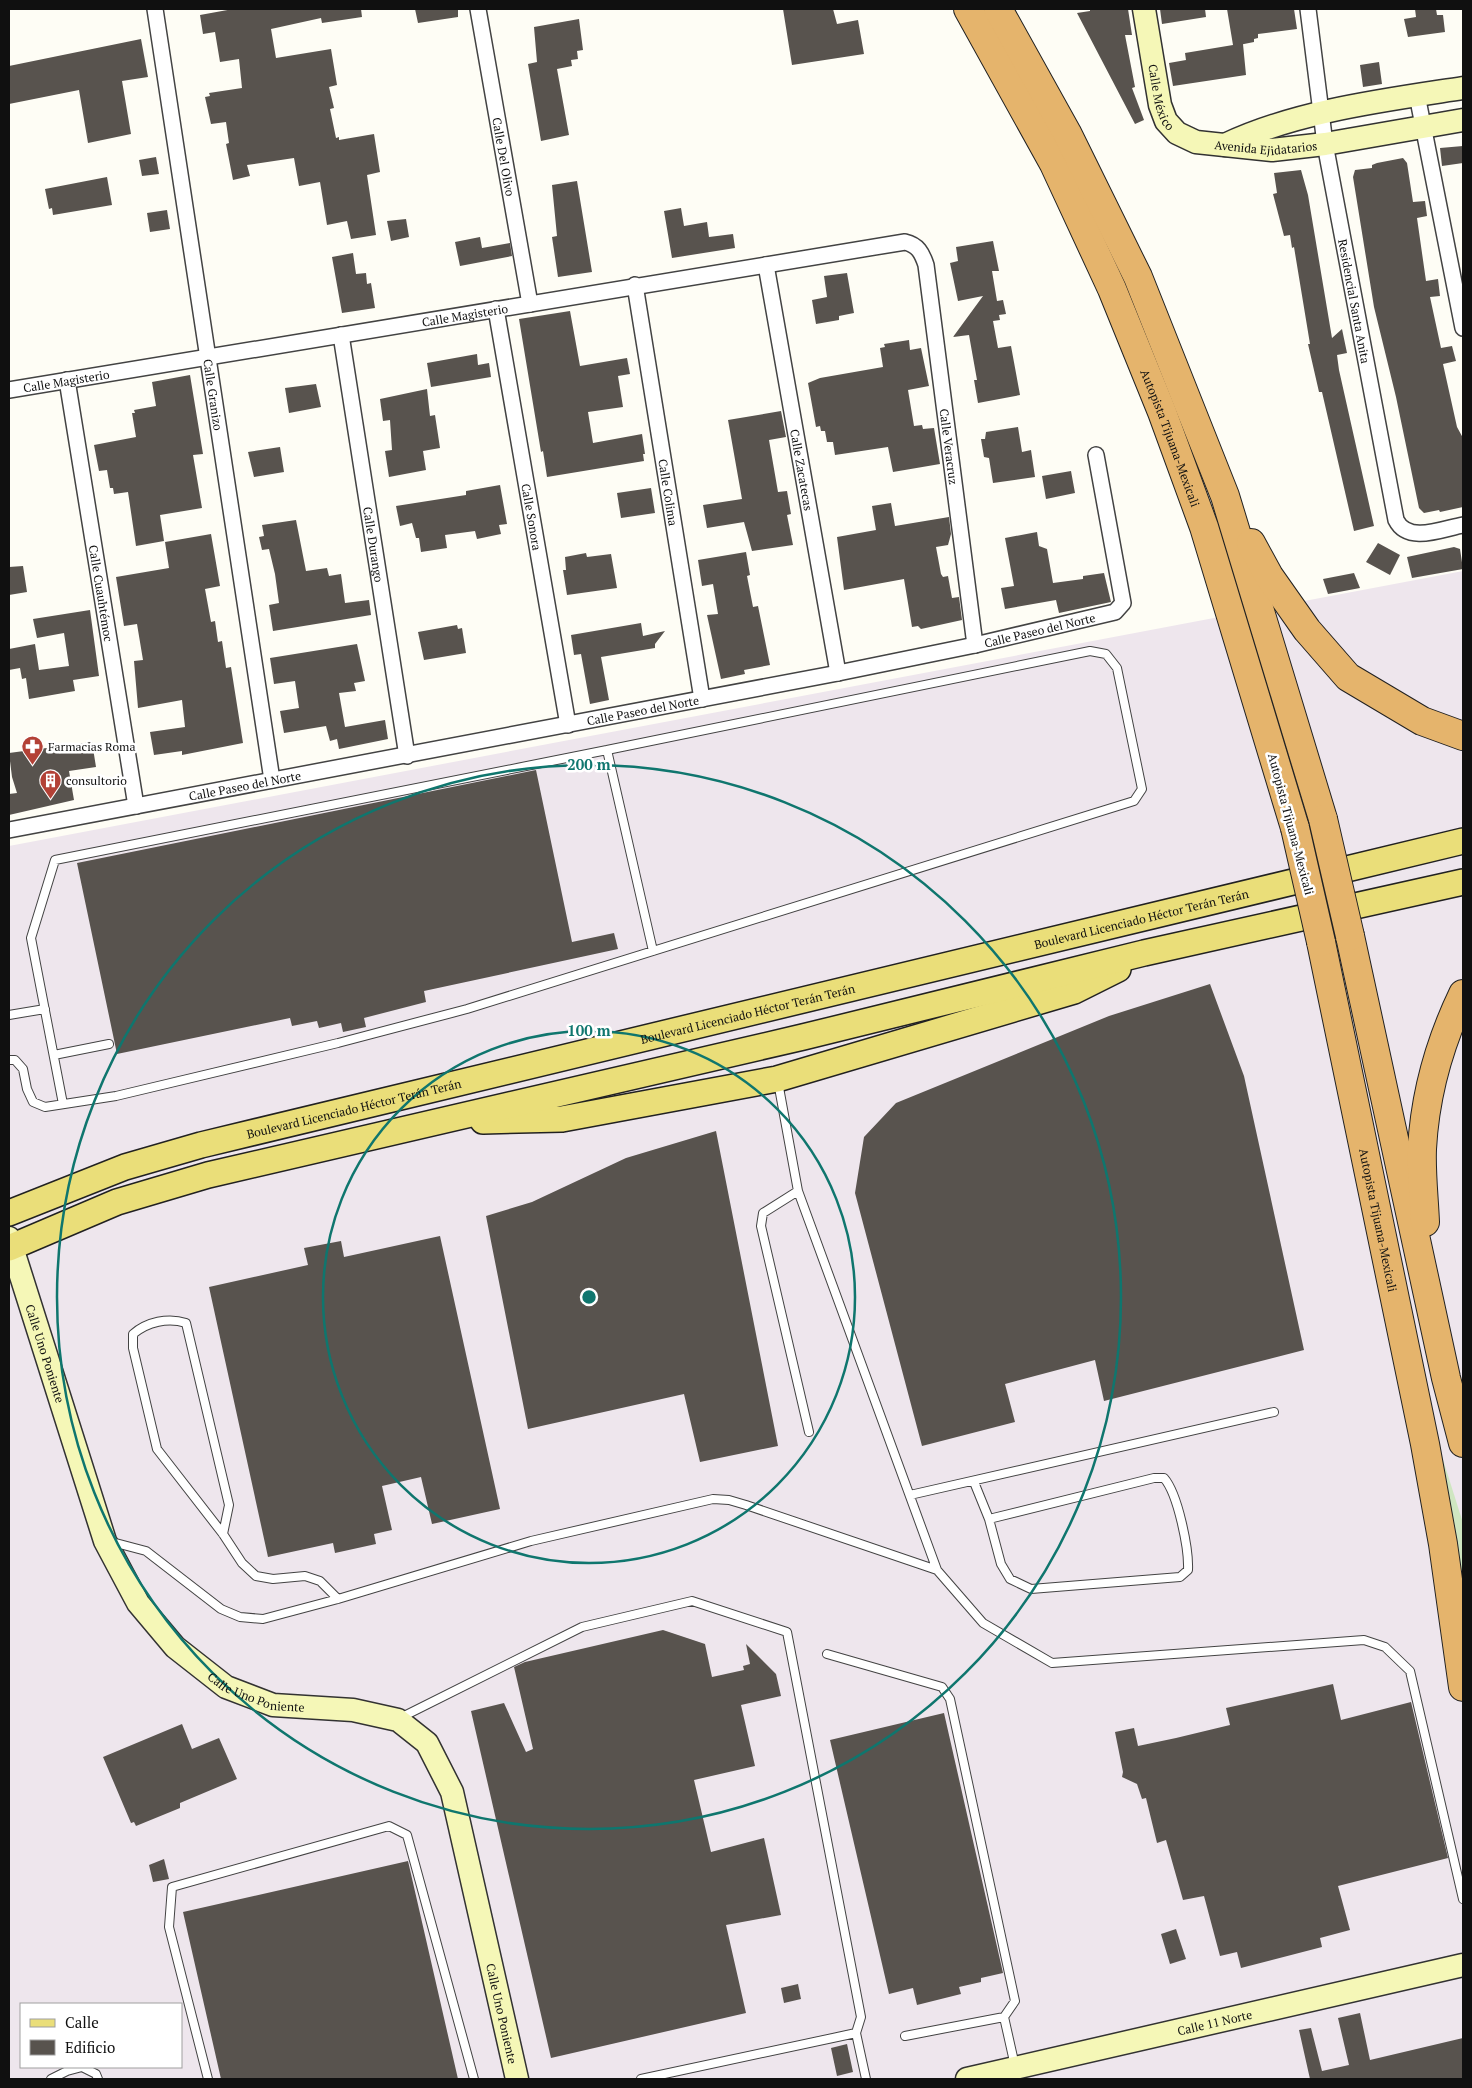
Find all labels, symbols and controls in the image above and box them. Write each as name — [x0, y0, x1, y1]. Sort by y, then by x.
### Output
street label: Calle México — [1146, 63, 1178, 133]
street label: Calle Del Olivo — [490, 116, 518, 198]
street label: Avenida Ejidatarios — [1214, 137, 1318, 158]
street label: Residencial Santa Anita — [1336, 238, 1374, 365]
street label: Calle Magisterio — [421, 300, 509, 329]
street label: Calle Granizo — [201, 358, 226, 432]
street label: Calle Magisterio — [22, 366, 111, 395]
street label: Autopista Tijuana-Mexicali — [1138, 367, 1204, 509]
street label: Calle Veracruz — [937, 408, 962, 485]
street label: Calle Zacatecas — [788, 428, 817, 512]
street label: Calle Colima — [656, 458, 681, 527]
street label: Calle Sonora — [519, 482, 545, 551]
street label: Calle Durango — [361, 506, 387, 584]
street label: Calle Cuauhtémoc — [86, 544, 117, 643]
street label: Calle Paseo del Norte — [983, 609, 1097, 650]
street label: Calle Paseo del Norte — [585, 692, 700, 728]
pharmacy icon: Farmacias Roma — [20, 734, 44, 765]
place label: Farmacias Roma — [48, 739, 135, 754]
street label: Autopista Tijuana-Mexicali — [1265, 752, 1317, 897]
text: 200 m — [567, 754, 611, 774]
street label: Calle Paseo del Norte — [187, 767, 302, 803]
building icon: consultorio — [38, 768, 62, 799]
place label: consultorio — [66, 773, 127, 788]
street label: Boulevard Licenciado Héctor Terán Terán — [1032, 885, 1250, 952]
street label: Boulevard Licenciado Héctor Terán Terán — [639, 980, 856, 1046]
text: 100 m — [567, 1020, 611, 1040]
street label: Boulevard Licenciado Héctor Terán Terán — [245, 1075, 462, 1141]
street label: Autopista Tijuana-Mexicali — [1356, 1147, 1401, 1293]
centre of rings — [580, 1288, 598, 1306]
street label: Calle Uno Poniente — [23, 1302, 68, 1405]
street label: Calle Uno Poniente — [205, 1668, 305, 1714]
street label: Calle Uno Poniente — [483, 1962, 521, 2065]
legend — [20, 2003, 182, 2068]
street label: Calle 11 Norte — [1176, 2006, 1253, 2038]
text: Calle — [65, 2012, 99, 2032]
text: Edificio — [65, 2037, 115, 2057]

